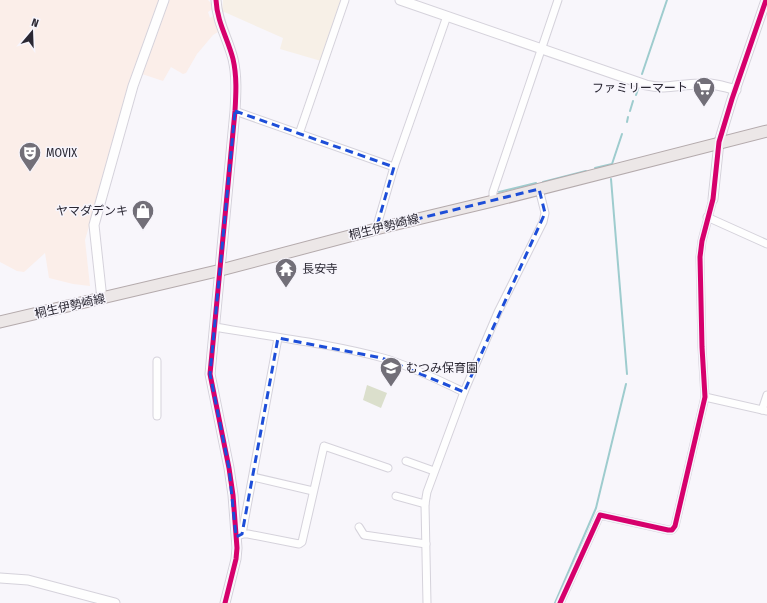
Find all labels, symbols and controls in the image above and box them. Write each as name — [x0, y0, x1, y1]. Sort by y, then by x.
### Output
north arrow — [12, 12, 52, 52]
text: N — [30, 16, 40, 30]
supermarket icon: ファミリーマート — [691, 75, 717, 108]
place label: ファミリーマート — [592, 81, 688, 95]
theatre icon: MOVIX — [17, 140, 43, 173]
place label: MOVIX — [46, 146, 77, 160]
shop icon: ヤマダデンキ — [130, 198, 156, 231]
place label: ヤマダデンキ — [56, 204, 128, 218]
street label: 桐生伊勢崎線 — [347, 211, 421, 243]
temple icon: 長安寺 — [273, 256, 299, 289]
place label: 長安寺 — [302, 262, 338, 276]
street label: 桐生伊勢崎線 — [33, 291, 107, 321]
school or university icon: むつみ保育園 — [378, 355, 404, 388]
place label: むつみ保育園 — [406, 361, 478, 375]

